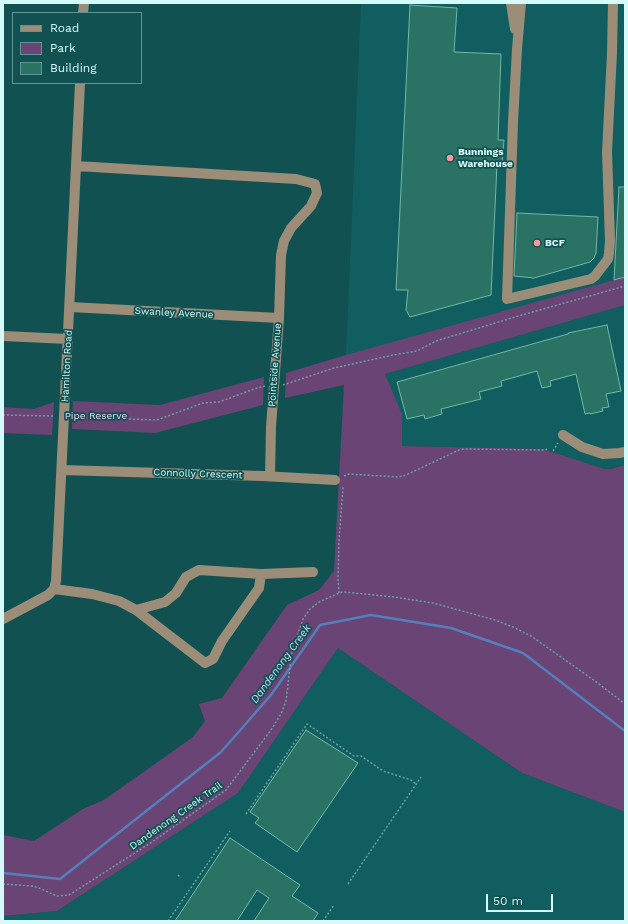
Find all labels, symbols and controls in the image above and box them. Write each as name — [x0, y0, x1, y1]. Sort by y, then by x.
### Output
legend — [12, 12, 142, 84]
text: Road — [50, 21, 79, 35]
text: Park — [50, 41, 76, 55]
text: Building — [50, 61, 97, 75]
place label: Bunnings Warehouse — [458, 146, 513, 170]
marker: Bunnings Warehouse — [445, 153, 455, 163]
place label: BCF — [545, 237, 565, 249]
marker: BCF — [532, 238, 542, 248]
street label: Swanley Avenue — [134, 305, 214, 321]
street label: Pointside Avenue — [266, 323, 284, 407]
street label: Hamilton Road — [59, 330, 75, 402]
park label: Pipe Reserve — [65, 410, 127, 422]
street label: Connolly Crescent — [153, 466, 243, 482]
water label: Dandenong Creek — [248, 622, 314, 706]
street label: Dandenong Creek Trail — [127, 779, 225, 853]
scale bar — [488, 886, 555, 912]
text: 50 m — [493, 894, 523, 908]

